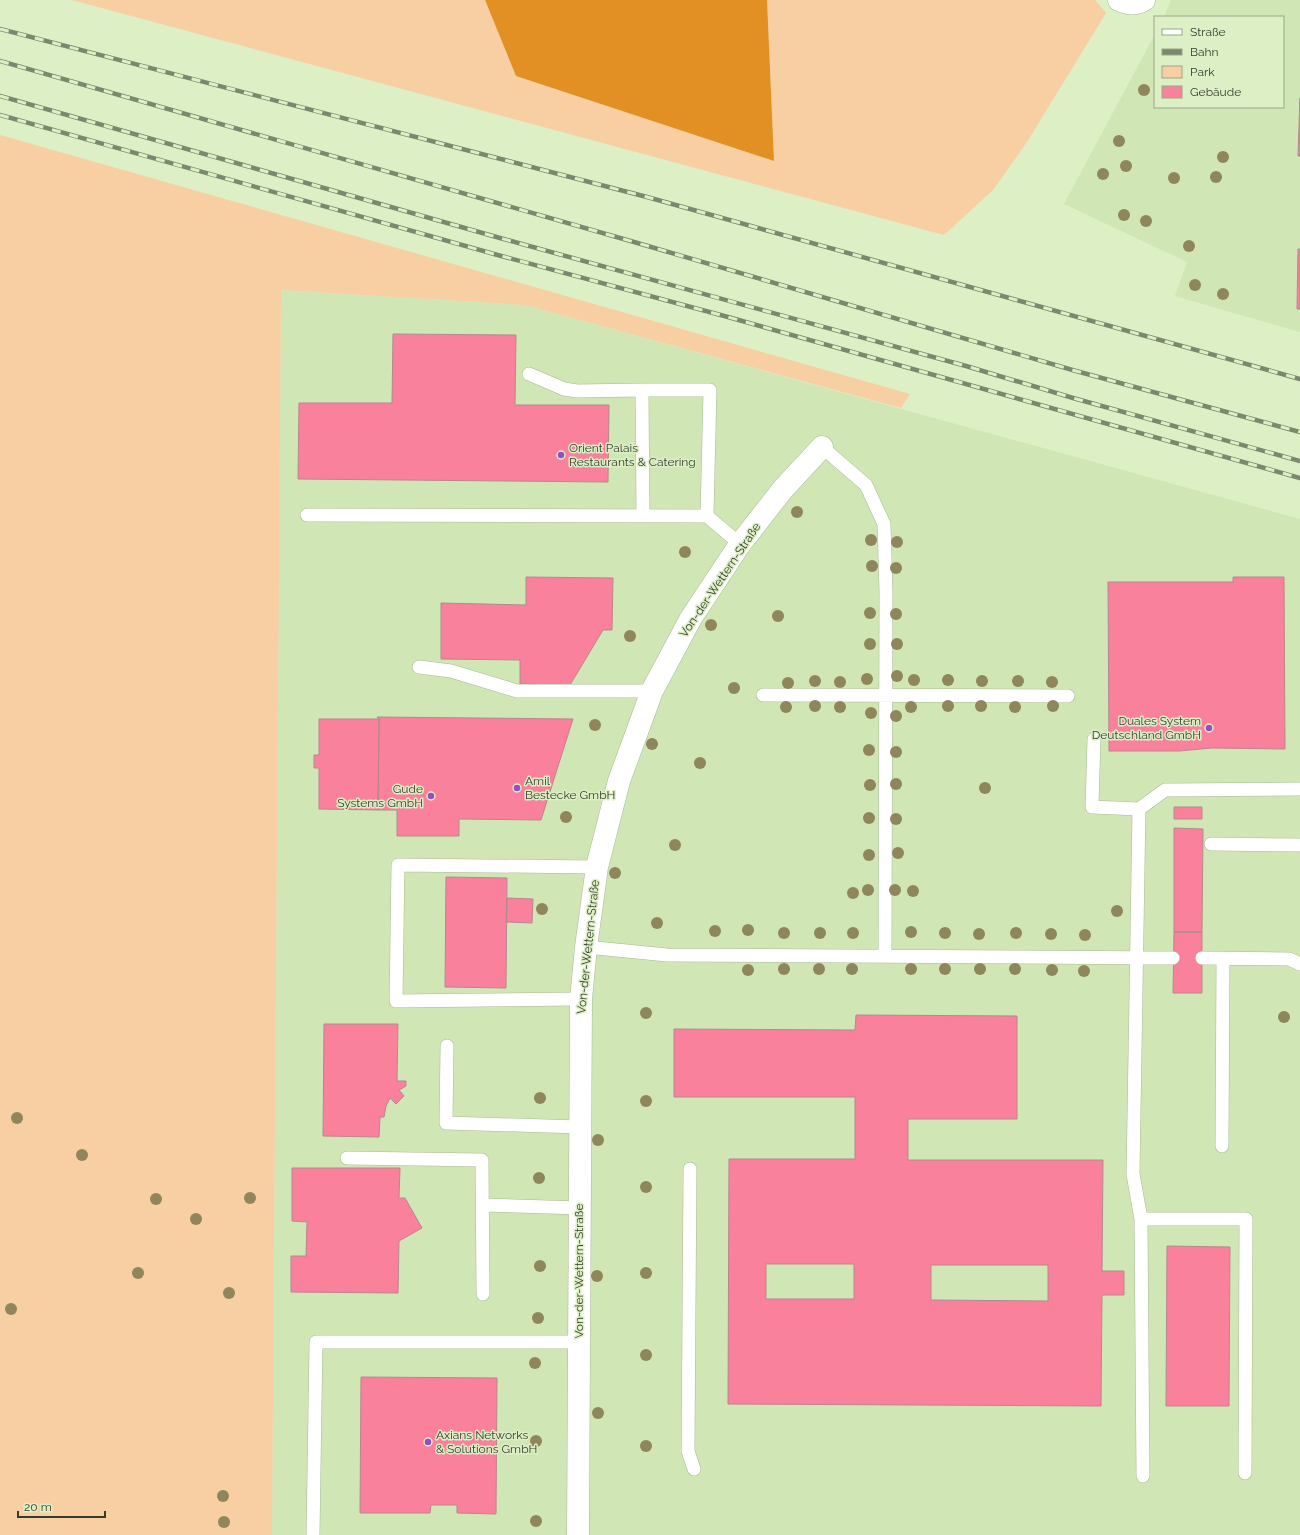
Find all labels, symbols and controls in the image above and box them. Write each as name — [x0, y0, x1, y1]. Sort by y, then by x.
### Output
legend — [1154, 16, 1284, 108]
text: Straße — [1190, 25, 1226, 39]
text: Bahn — [1190, 45, 1219, 59]
text: Park — [1190, 65, 1215, 79]
text: Gebäude — [1190, 85, 1241, 99]
place label: Orient Palais Restaurants & Catering — [569, 441, 696, 469]
marker: Orient Palais Restaurants & Catering — [556, 450, 566, 460]
street label: Von-der-Wettern-Straße — [676, 520, 764, 640]
place label: Duales System Deutschland GmbH — [1092, 714, 1201, 742]
marker: Duales System Deutschland GmbH — [1204, 723, 1214, 733]
place label: Amil Bestecke GmbH — [525, 774, 615, 802]
place label: Gude Systems GmbH — [337, 782, 423, 810]
marker: Amil Bestecke GmbH — [512, 783, 522, 793]
marker: Gude Systems GmbH — [426, 791, 436, 801]
street label: Von-der-Wettern-Straße — [574, 879, 602, 1015]
street label: Von-der-Wettern-Straße — [572, 1203, 586, 1339]
place label: Axians Networks & Solutions GmbH — [436, 1428, 537, 1456]
marker: Axians Networks & Solutions GmbH — [423, 1437, 433, 1447]
scale bar — [18, 1493, 105, 1519]
text: 20 m — [24, 1500, 52, 1514]

